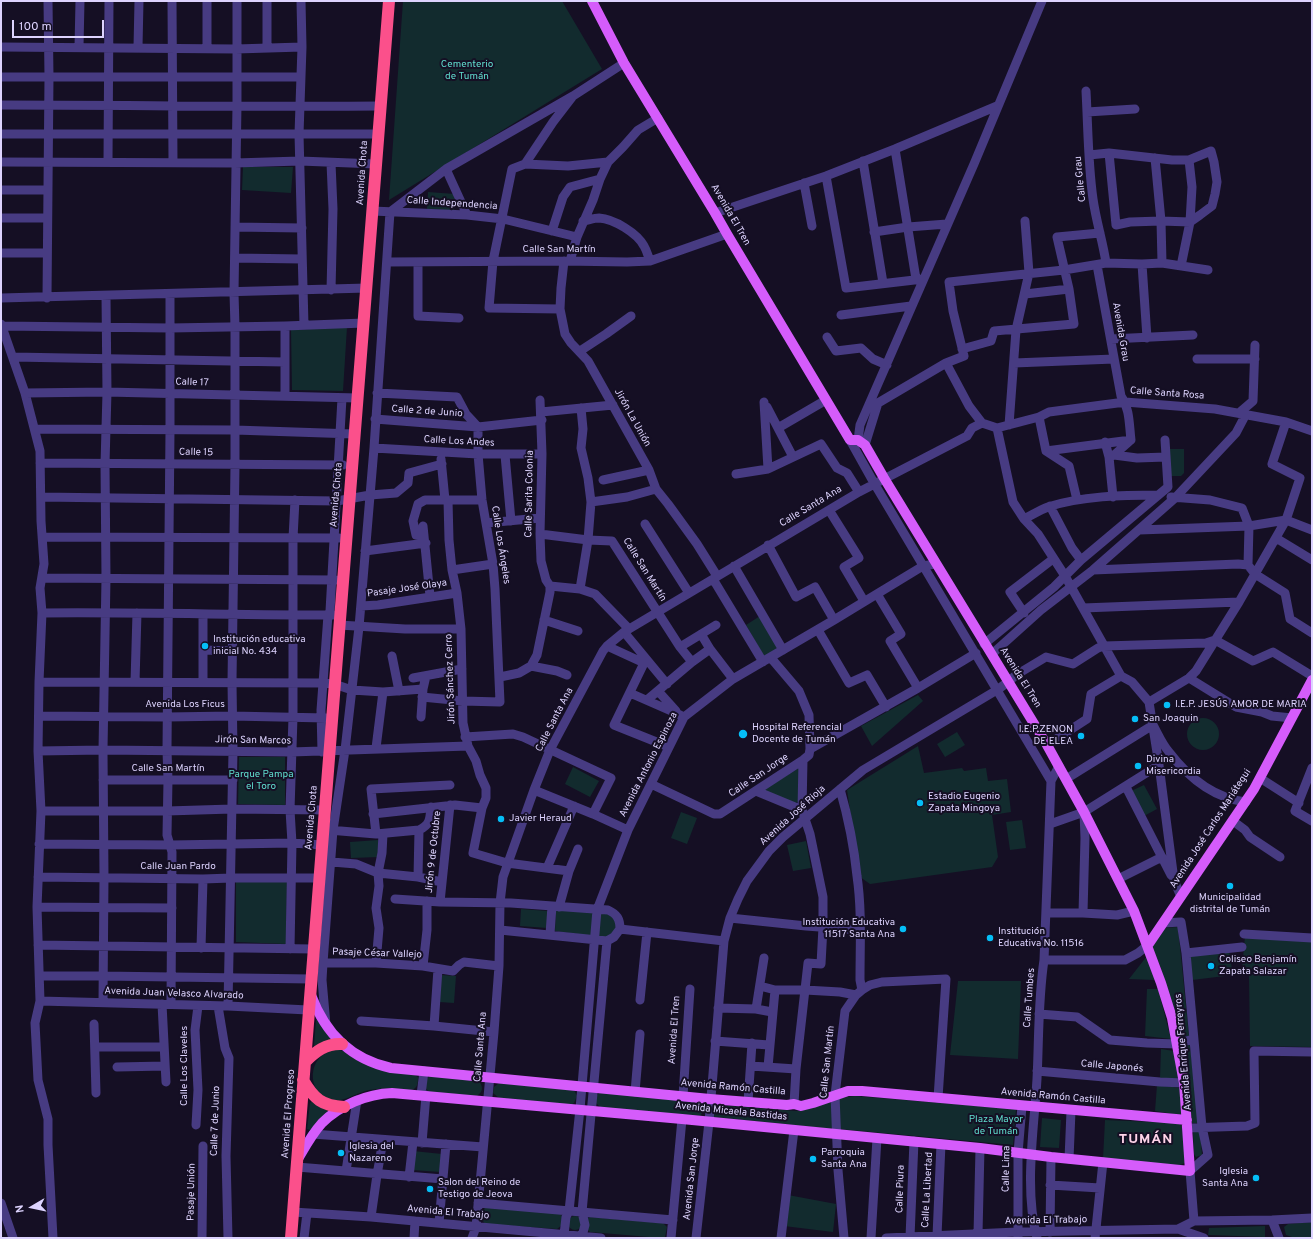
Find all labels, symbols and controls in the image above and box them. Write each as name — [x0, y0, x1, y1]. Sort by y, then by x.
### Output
scale bar — [14, 12, 106, 38]
text: 100 m — [19, 19, 52, 35]
park label: Cementerio de Tumán — [441, 59, 493, 82]
street label: Avenida Chota — [355, 140, 371, 206]
street label: Calle Grau — [1073, 155, 1089, 203]
street label: Avenida El Tren — [708, 182, 752, 248]
street label: Calle Independencia — [406, 195, 498, 213]
street label: Calle San Martín — [522, 244, 596, 256]
street label: Avenida Grau — [1109, 302, 1131, 362]
street label: Calle 17 — [175, 376, 209, 390]
street label: Calle Santa Rosa — [1129, 385, 1205, 403]
street label: Jirón La Unión — [611, 387, 653, 449]
street label: Calle 2 de Junio — [391, 404, 463, 420]
street label: Calle Los Andes — [423, 434, 495, 450]
street label: Calle 15 — [179, 447, 213, 459]
street label: Calle Sarita Colonia — [523, 450, 537, 538]
street label: Avenida Chota — [328, 462, 346, 528]
street label: Calle Santa Ana — [778, 484, 844, 530]
street label: Calle Los Ángeles — [488, 505, 512, 585]
street label: Calle San Martín — [620, 536, 668, 604]
street label: Pasaje José Olaya — [366, 577, 448, 601]
street label: Jirón Sánchez Cerro — [443, 633, 459, 725]
place label: Institución educativa inicial No. 434 — [213, 634, 305, 658]
marker: Institución educativa inicial No. 434 — [200, 641, 210, 651]
street label: Avenida El Tren — [997, 646, 1043, 710]
street label: Calle Santa Ana — [534, 686, 576, 754]
street label: Avenida Los Ficus — [145, 699, 225, 711]
place label: I.E.P. JESÚS AMOR DE MARIA — [1175, 699, 1307, 711]
marker: I.E.P. JESÚS AMOR DE MARIA — [1162, 700, 1172, 710]
street label: Avenida Antonio Espinoza — [617, 711, 681, 819]
place label: San Joaquin — [1143, 713, 1198, 725]
marker: San Joaquin — [1130, 714, 1140, 724]
place label: Hospital Referencial Docente de Tumán — [752, 722, 842, 746]
place label: I.E.P.ZENON DE ELEA — [1019, 724, 1073, 748]
marker: Hospital Referencial Docente de Tumán — [737, 728, 749, 740]
marker: I.E.P.ZENON DE ELEA — [1076, 731, 1086, 741]
street label: Jirón San Marcos — [215, 734, 291, 748]
street label: Calle San Jorge — [727, 752, 791, 800]
place label: Divina Misericordia — [1146, 754, 1201, 778]
marker: Divina Misericordia — [1133, 761, 1143, 771]
street label: Calle San Martín — [131, 763, 205, 775]
street label: Avenida José Carlos Mariátegui — [1168, 767, 1254, 891]
park label: Parque Pampa el Toro — [228, 769, 294, 792]
street label: Avenida José Rioja — [758, 783, 828, 849]
street label: Avenida Chota — [303, 785, 321, 851]
place label: Estadio Eugenio Zapata Mingoya — [928, 791, 1000, 814]
marker: Estadio Eugenio Zapata Mingoya — [915, 798, 925, 808]
street label: Jirón 9 de Octubre — [424, 810, 444, 894]
place label: Javier Heraud — [509, 813, 572, 825]
marker: Javier Heraud — [496, 814, 506, 824]
street label: Calle Juan Pardo — [140, 861, 216, 873]
marker: Municipalidad distrital de Tumán — [1225, 881, 1235, 891]
place label: Municipalidad distrital de Tumán — [1190, 892, 1270, 916]
place label: Institución Educativa 11517 Santa Ana — [802, 917, 895, 940]
marker: Institución Educativa 11517 Santa Ana — [898, 924, 908, 934]
place label: Institución Educativa No. 11516 — [998, 926, 1084, 950]
marker: Institución Educativa No. 11516 — [985, 933, 995, 943]
street label: Pasaje César Vallejo — [332, 946, 422, 962]
place label: Coliseo Benjamín Zapata Salazar — [1219, 954, 1297, 978]
marker: Coliseo Benjamín Zapata Salazar — [1206, 961, 1216, 971]
street label: Calle Tumbes — [1022, 968, 1038, 1028]
street label: Avenida Juan Velasco Alvarado — [104, 986, 244, 1002]
street label: Avenida Enrique Ferreyros — [1173, 993, 1195, 1111]
street label: Avenida El Tren — [667, 995, 683, 1065]
street label: Calle Santa Ana — [472, 1011, 490, 1083]
street label: Calle San Martín — [818, 1025, 838, 1099]
street label: Calle Los Claveles — [179, 1026, 191, 1106]
street label: Calle Japonés — [1080, 1058, 1144, 1076]
street label: Avenida El Progreso — [280, 1069, 298, 1159]
street label: Avenida Ramón Castilla — [680, 1077, 786, 1099]
street label: Calle 7 de Junio — [209, 1086, 223, 1156]
street label: Avenida Ramón Castilla — [1000, 1086, 1106, 1108]
street label: Avenida Micaela Bastidas — [674, 1100, 788, 1124]
park label: Plaza Mayor de Tumán — [969, 1114, 1023, 1138]
district label: TUMÁN — [1119, 1132, 1173, 1148]
street label: Avenida San Jorge — [682, 1137, 702, 1221]
place label: Iglesia del Nazareno — [349, 1141, 394, 1164]
street label: Calle Lima — [1001, 1146, 1013, 1192]
place label: Parroquia Santa Ana — [821, 1147, 867, 1170]
marker: Iglesia del Nazareno — [336, 1148, 346, 1158]
street label: Calle La Libertad — [920, 1152, 936, 1228]
marker: Parroquia Santa Ana — [808, 1154, 818, 1164]
street label: Pasaje Unión — [185, 1163, 199, 1221]
street label: Calle Piura — [894, 1165, 908, 1213]
place label: Iglesia Santa Ana — [1202, 1166, 1248, 1190]
marker: Iglesia Santa Ana — [1251, 1173, 1261, 1183]
place label: Salon del Reino de Testigo de Jeova — [438, 1177, 520, 1200]
marker: Salon del Reino de Testigo de Jeova — [425, 1184, 435, 1194]
north arrow — [12, 1187, 52, 1227]
street label: Avenida El Trabajo — [406, 1203, 490, 1223]
text: N — [13, 1204, 28, 1214]
street label: Avenida El Trabajo — [1005, 1214, 1087, 1228]

